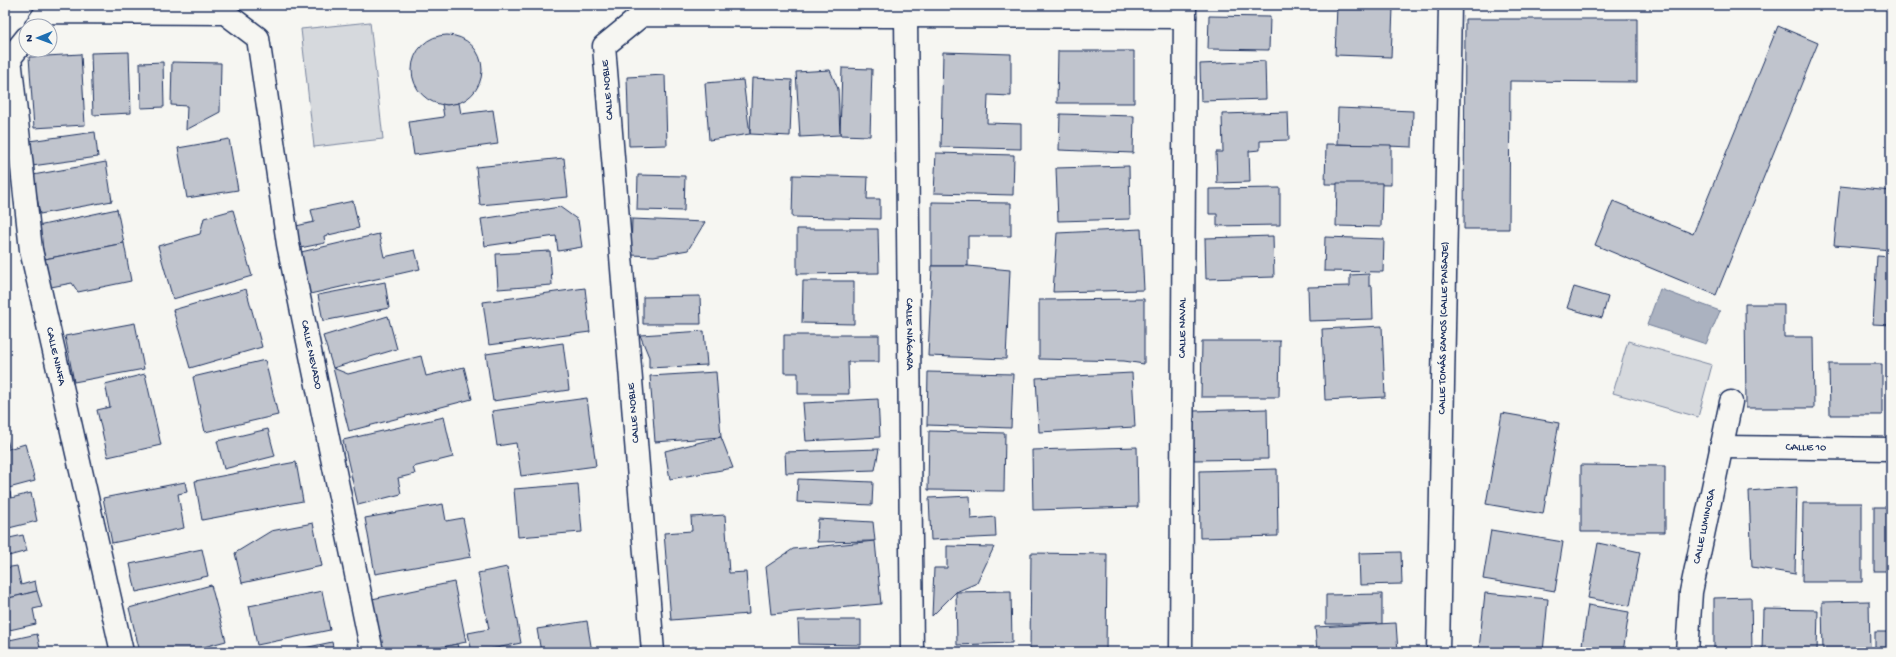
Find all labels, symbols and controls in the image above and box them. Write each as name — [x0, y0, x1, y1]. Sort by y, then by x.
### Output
north arrow — [18, 18, 58, 58]
text: N — [24, 34, 36, 42]
street label: CALLE NOBLE — [599, 58, 617, 121]
street label: CALLE TOMÁS RAMOS (CALLE PAISAJE) — [1436, 242, 1452, 415]
street label: CALLE NAVAL — [1177, 297, 1189, 358]
street label: CALLE NIÁGARA — [903, 298, 916, 371]
street label: CALLE NEVADO — [298, 319, 324, 391]
street label: CALLE NINFA — [43, 326, 68, 387]
street label: CALLE NOBLE — [625, 381, 643, 444]
street label: CALLE 10 — [1786, 442, 1826, 454]
street label: CALLE LUMINOSA — [1691, 488, 1719, 565]

